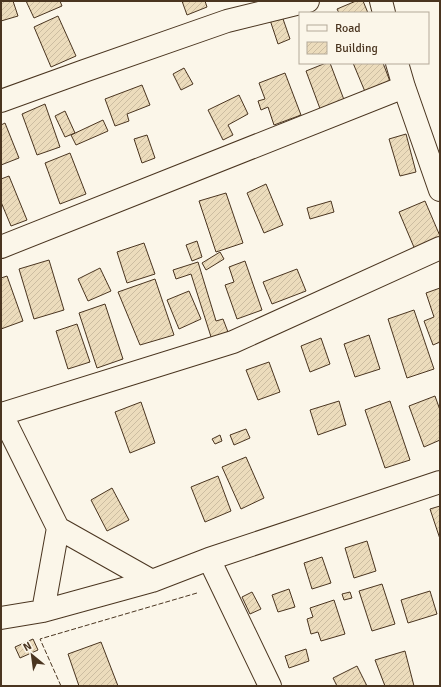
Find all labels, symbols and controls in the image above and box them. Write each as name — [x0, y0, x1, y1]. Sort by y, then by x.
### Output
legend — [299, 12, 429, 64]
text: Road — [335, 21, 361, 36]
text: Building — [335, 41, 378, 56]
north arrow — [12, 635, 52, 675]
text: N — [21, 639, 34, 654]

